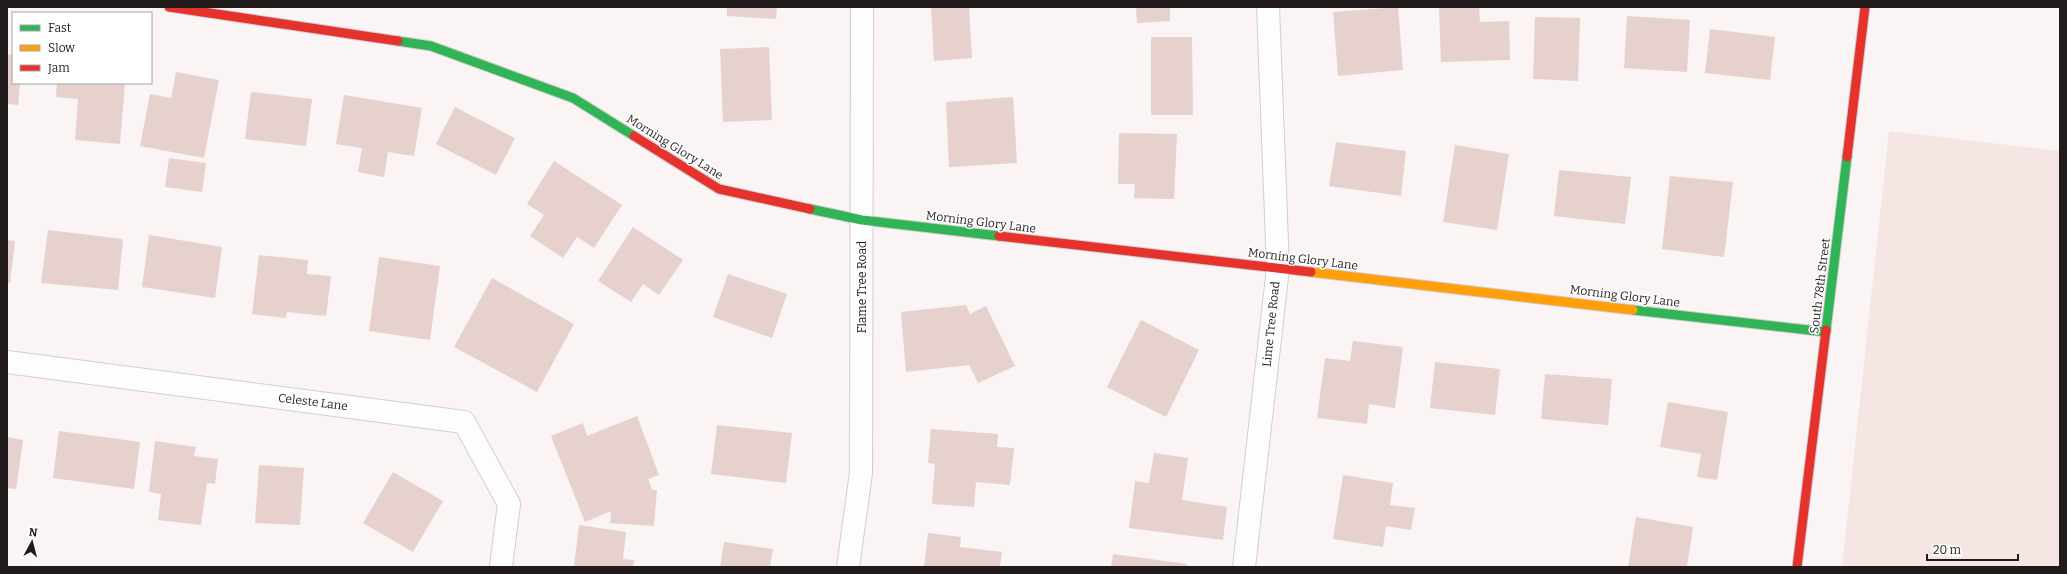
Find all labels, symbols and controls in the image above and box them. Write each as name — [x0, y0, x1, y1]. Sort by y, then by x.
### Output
legend — [12, 12, 152, 84]
text: Fast — [48, 21, 72, 35]
text: Slow — [48, 41, 75, 55]
text: Jam — [47, 61, 70, 75]
street label: Morning Glory Lane — [624, 112, 726, 182]
street label: Morning Glory Lane — [925, 208, 1037, 236]
street label: South 78th Street — [1807, 237, 1833, 335]
street label: Flame Tree Road — [855, 241, 869, 333]
street label: Morning Glory Lane — [1247, 245, 1359, 273]
street label: Lime Tree Road — [1260, 281, 1282, 367]
street label: Morning Glory Lane — [1569, 282, 1681, 310]
street label: Celeste Lane — [277, 391, 349, 413]
north arrow — [12, 522, 52, 562]
text: N — [28, 526, 39, 540]
scale bar — [1927, 536, 2018, 562]
text: 20 m — [1933, 543, 1962, 557]

